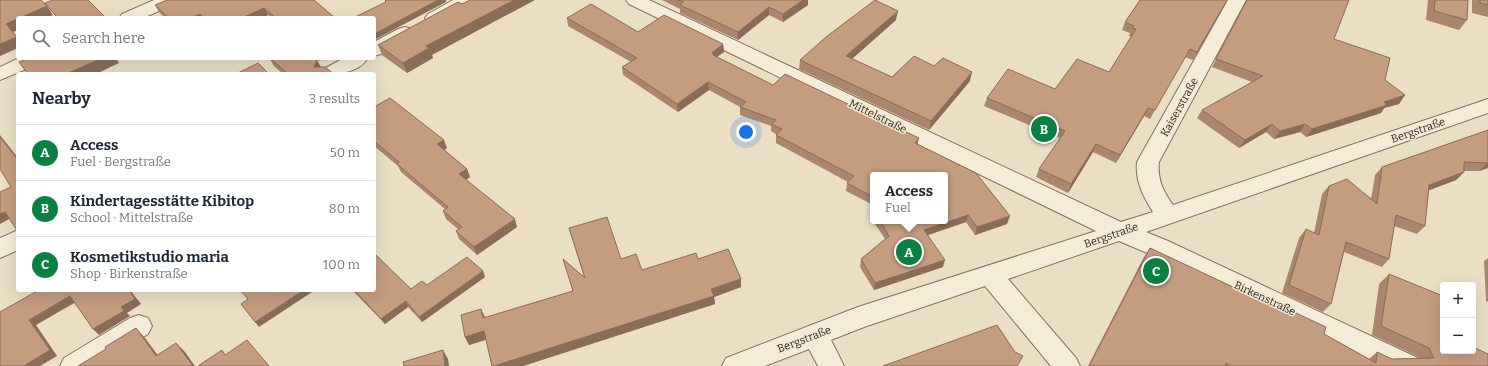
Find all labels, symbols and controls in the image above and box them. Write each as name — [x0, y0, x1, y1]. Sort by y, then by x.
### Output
search box — [16, 16, 376, 60]
icon: search — [30, 27, 52, 49]
text: Search here — [62, 29, 145, 47]
street label: Kaiserstraße — [1158, 75, 1201, 139]
text: Nearby — [32, 88, 91, 109]
text: 3 results — [309, 91, 360, 106]
street label: Mittelstraße — [847, 97, 909, 136]
pin: B — [1031, 114, 1057, 144]
street label: Bergstraße — [1389, 115, 1447, 146]
your location — [736, 122, 756, 142]
text: Access — [70, 136, 118, 154]
text: A — [40, 145, 50, 160]
text: 50 m — [330, 145, 360, 160]
text: Fuel · Bergstraße — [70, 154, 171, 169]
popup — [870, 172, 948, 224]
text: Access — [885, 182, 933, 200]
text: Kindertagesstätte Kibitop — [70, 192, 254, 210]
text: Fuel — [885, 200, 911, 215]
text: B — [41, 201, 49, 216]
text: 80 m — [329, 201, 360, 216]
text: School · Mittelstraße — [70, 210, 193, 225]
street label: Bergstraße — [1082, 220, 1140, 251]
pin: A — [896, 237, 922, 267]
text: Kosmetikstudio maria — [70, 248, 229, 266]
pin: C — [1143, 256, 1169, 286]
text: C — [41, 257, 49, 272]
text: 100 m — [323, 257, 360, 272]
text: Shop · Birkenstraße — [70, 266, 188, 281]
street label: Birkenstraße — [1232, 279, 1298, 318]
map controls — [1440, 282, 1476, 354]
button: + — [1440, 282, 1476, 318]
button: − — [1440, 318, 1476, 354]
street label: Bergstraße — [775, 323, 833, 356]

